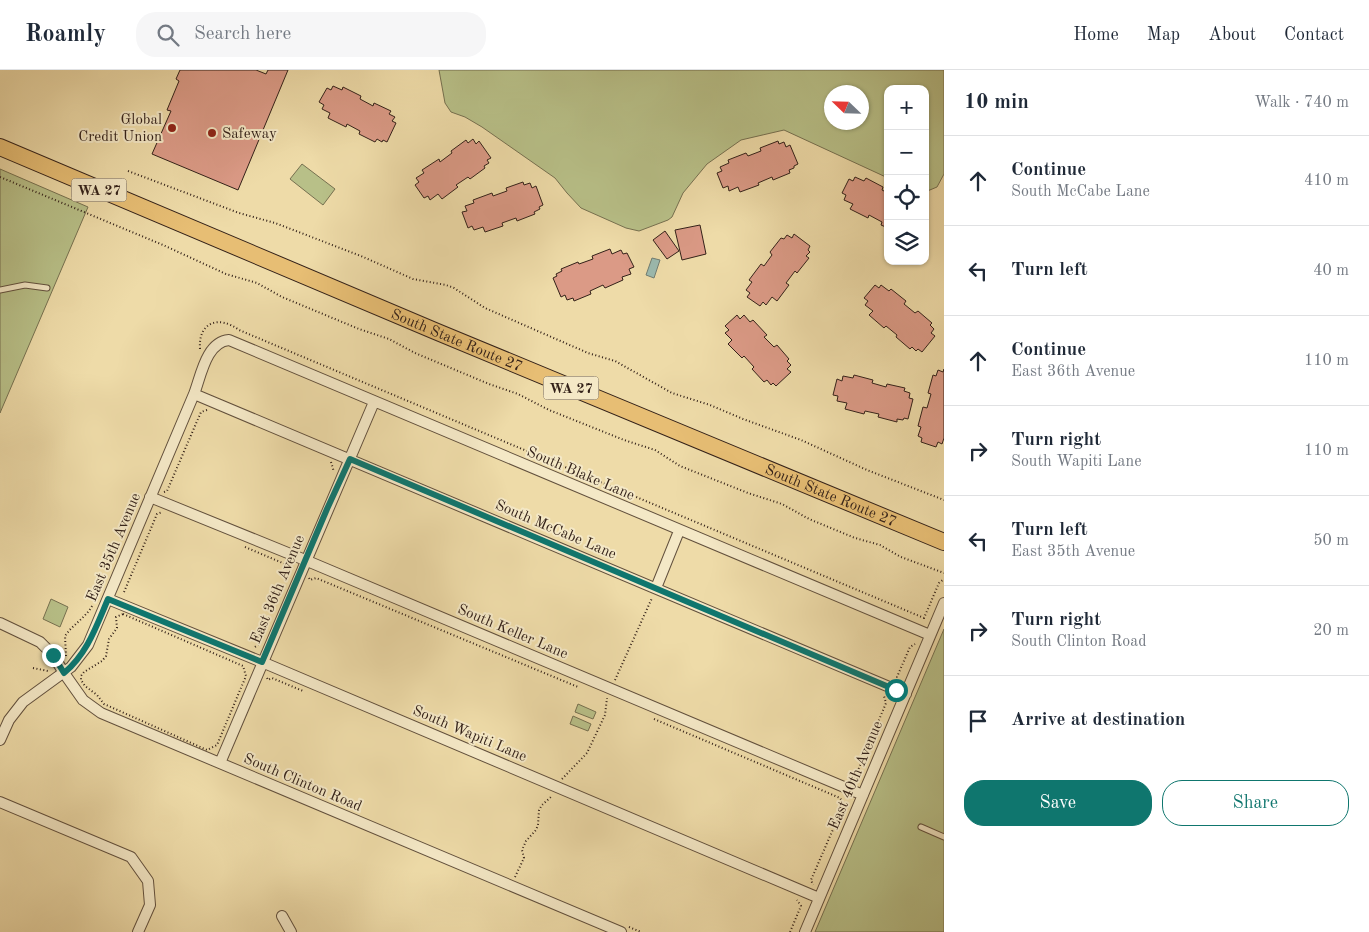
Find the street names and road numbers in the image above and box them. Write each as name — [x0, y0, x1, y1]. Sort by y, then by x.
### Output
road number: WA 27 — [72, 178, 126, 202]
street label: South State Route 27 — [388, 307, 524, 375]
road number: WA 27 — [544, 376, 598, 400]
street label: South Blake Lane — [524, 445, 637, 504]
street label: South State Route 27 — [763, 463, 898, 530]
street label: East 35th Avenue — [85, 491, 144, 604]
street label: South McCabe Lane — [493, 498, 618, 563]
street label: East 36th Avenue — [249, 533, 308, 646]
street label: South Keller Lane — [455, 602, 570, 662]
street label: South Wapiti Lane — [410, 704, 529, 765]
street label: East 40th Avenue — [827, 719, 886, 832]
street label: South Clinton Road — [241, 752, 364, 815]

